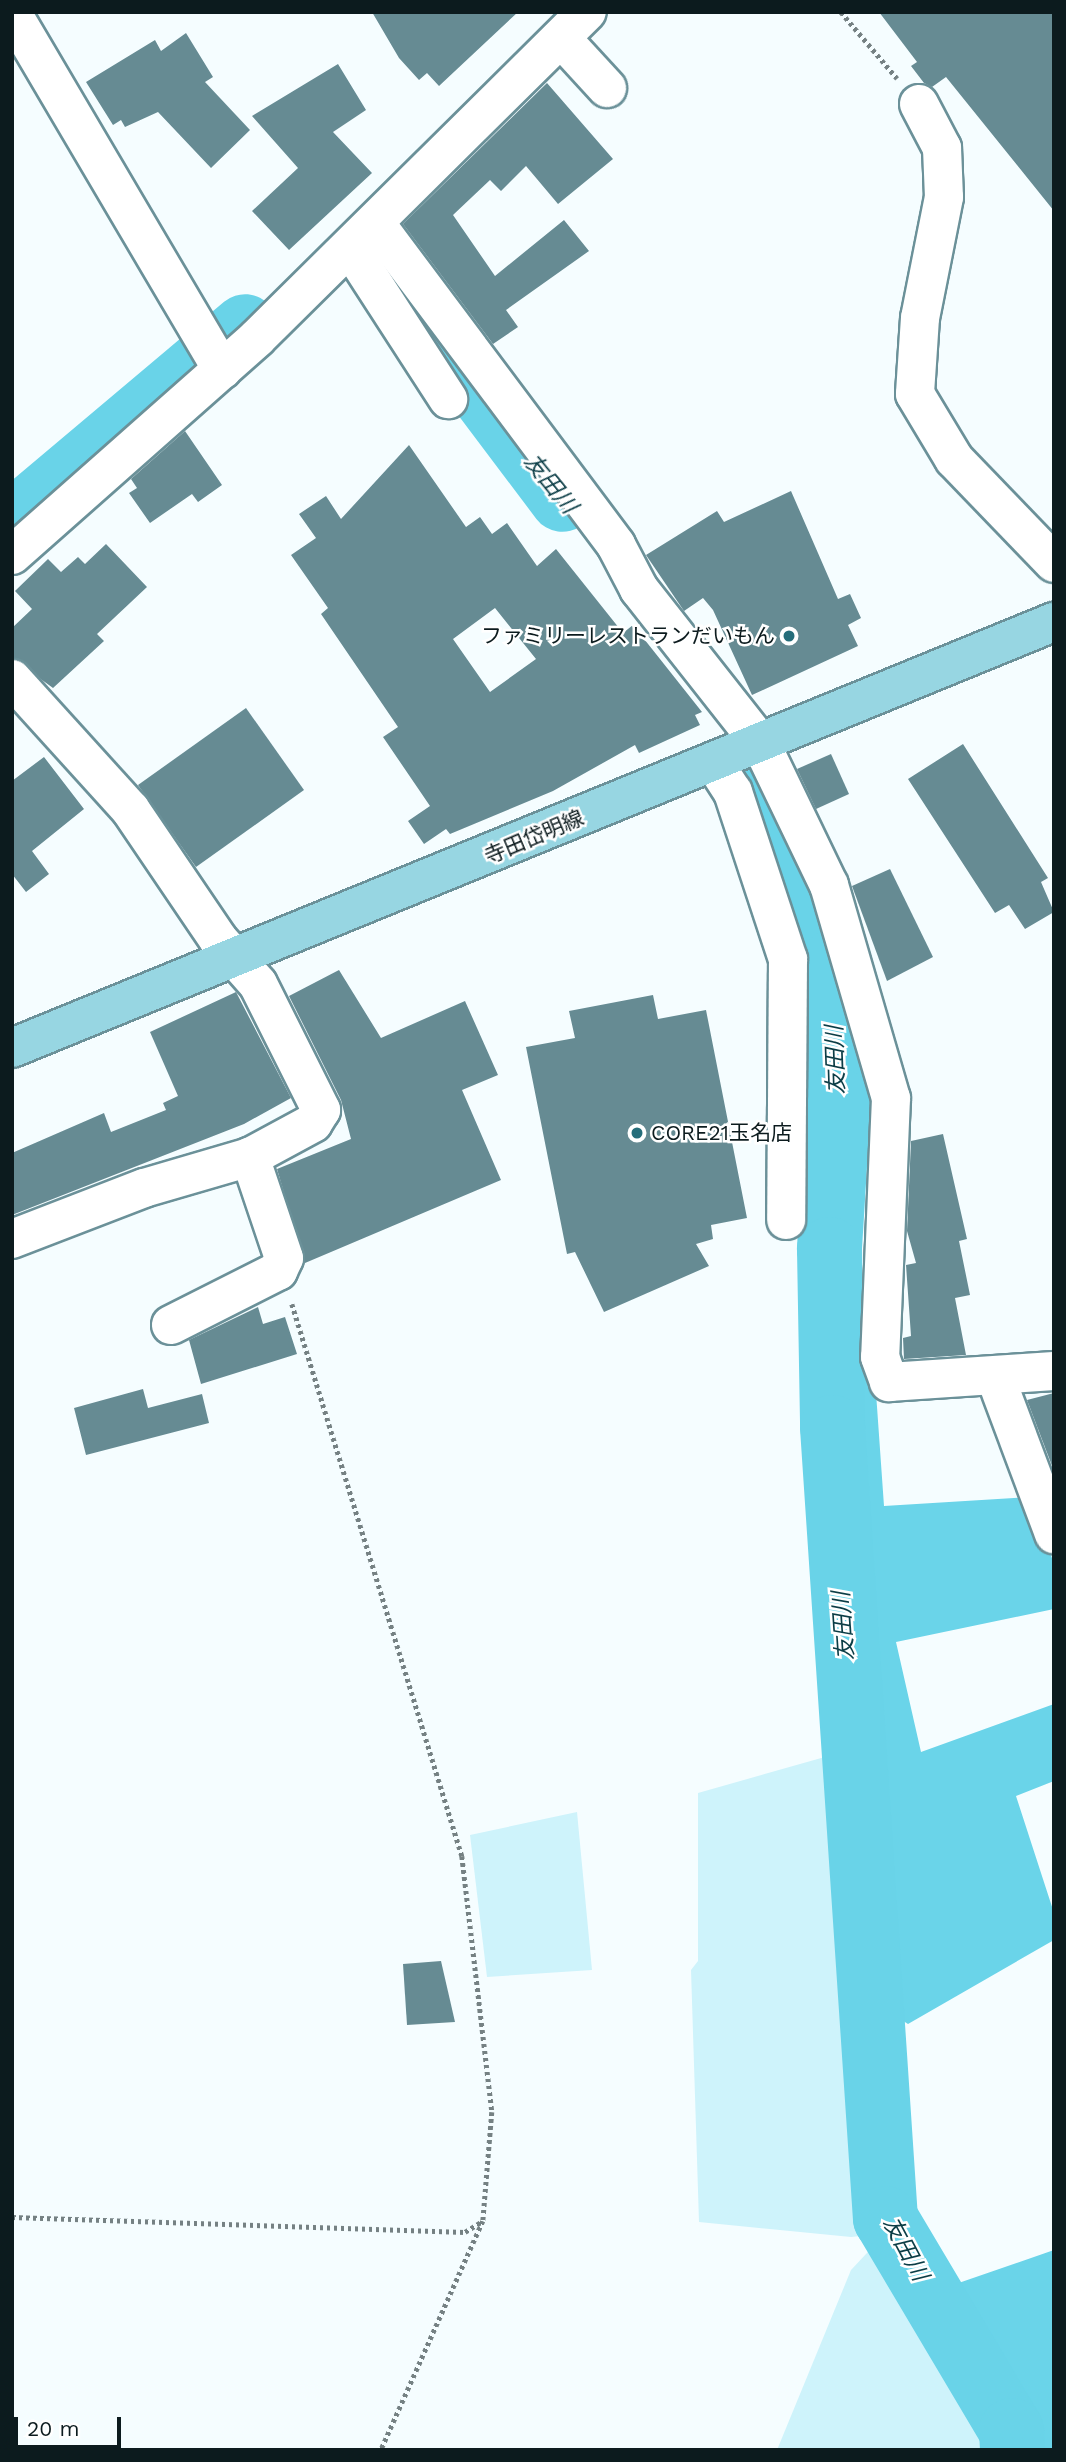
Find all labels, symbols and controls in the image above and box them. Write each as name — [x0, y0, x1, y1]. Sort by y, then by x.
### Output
water label: 友田川 — [518, 449, 582, 519]
place label: ファミリーレストランだいもん — [481, 623, 775, 649]
marker: ファミリーレストランだいもん — [781, 628, 797, 644]
street label: 寺田岱明線 — [481, 805, 587, 869]
water label: 友田川 — [821, 1025, 851, 1095]
place label: CORE21玉名店 — [651, 1120, 792, 1146]
marker: CORE21玉名店 — [629, 1125, 645, 1141]
water label: 友田川 — [828, 1591, 860, 1661]
water label: 友田川 — [877, 2212, 933, 2286]
scale bar — [18, 2402, 124, 2446]
text: 20 m — [27, 2416, 79, 2441]

